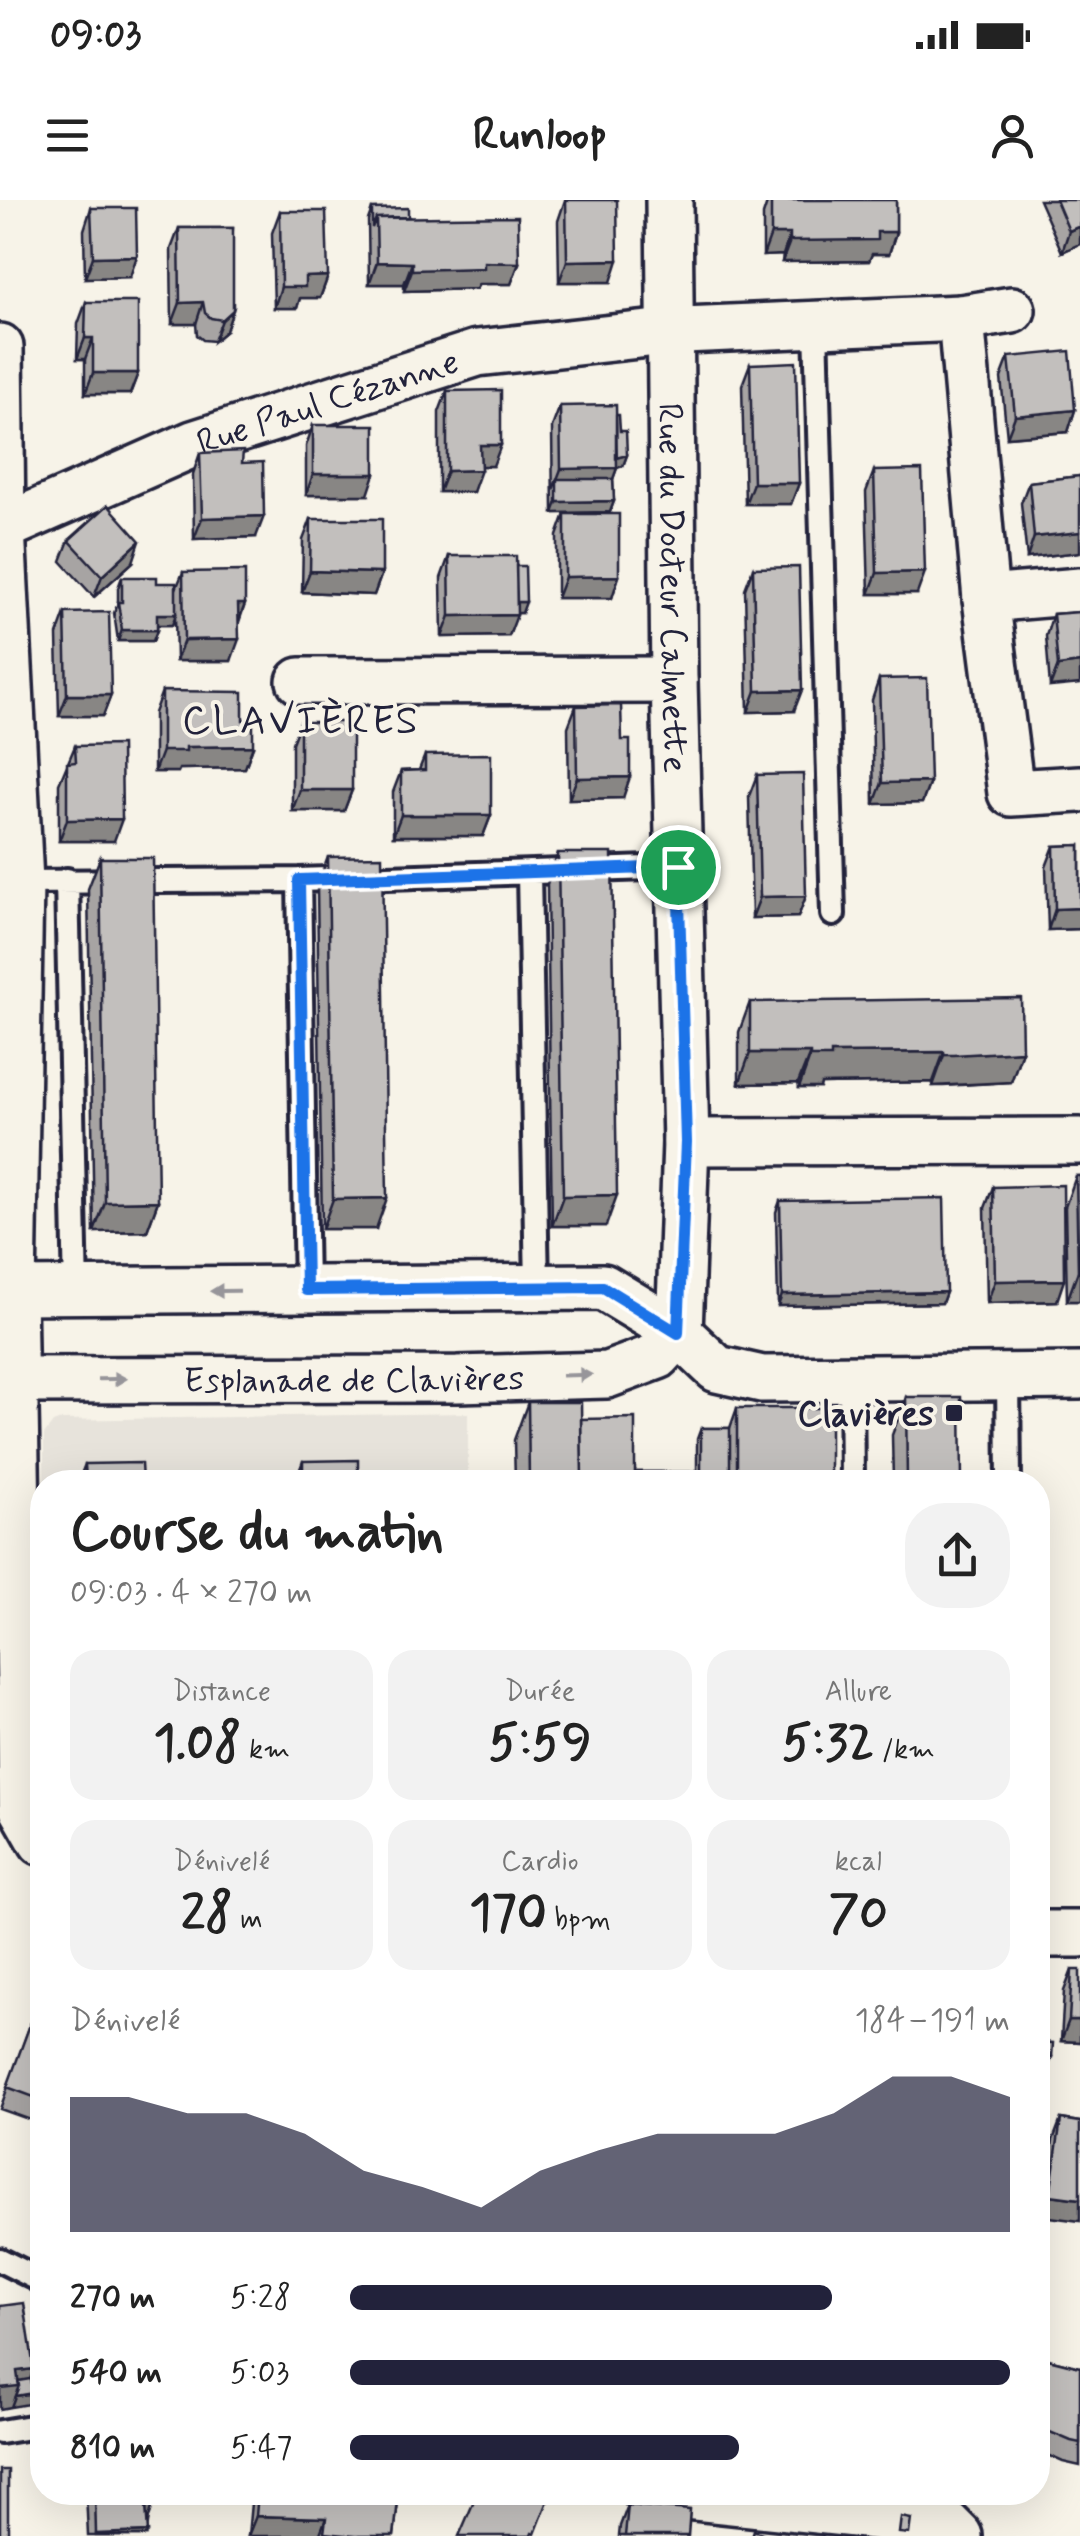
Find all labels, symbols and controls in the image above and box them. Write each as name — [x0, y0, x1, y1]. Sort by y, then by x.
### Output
text: 09:03 — [50, 11, 141, 60]
text: Runloop — [473, 106, 607, 165]
icon: menu — [40, 108, 95, 163]
icon: person — [985, 108, 1040, 163]
street label: Rue Paul Cézanne — [191, 339, 465, 466]
street label: Rue du Docteur Calmette — [646, 403, 697, 774]
district label: CLAVIÈRES — [182, 696, 420, 748]
pin — [636, 825, 721, 910]
icon: arrive — [651, 840, 706, 895]
one-way arrow — [209, 1283, 241, 1299]
street label: Esplanade de Clavières — [184, 1356, 525, 1405]
one-way arrow — [561, 1367, 593, 1383]
one-way arrow — [96, 1371, 128, 1387]
place label: Clavières — [798, 1392, 934, 1438]
marker: Clavières — [943, 1402, 965, 1424]
text: Course du matin — [70, 1498, 444, 1570]
button: share — [905, 1503, 1010, 1608]
text: 09:03 · 4 × 270 m — [70, 1572, 312, 1614]
text: Distance — [172, 1674, 271, 1711]
text: Durée — [505, 1674, 575, 1711]
text: Allure — [825, 1674, 892, 1711]
text: 1.08 — [153, 1711, 242, 1777]
text: 5:59 — [488, 1711, 592, 1777]
text: 5:32 — [782, 1711, 874, 1777]
text: km — [242, 1732, 290, 1769]
text: /km — [874, 1732, 935, 1769]
text: Dénivelé — [173, 1844, 270, 1881]
text: Cardio — [501, 1844, 579, 1881]
text: kcal — [835, 1844, 882, 1881]
text: 28 — [181, 1881, 233, 1947]
text: 170 — [469, 1881, 547, 1947]
text: 70 — [829, 1881, 888, 1947]
text: m — [233, 1902, 263, 1939]
text: bpm — [547, 1902, 611, 1939]
text: Dénivelé — [70, 2000, 180, 2042]
text: 184–191 m — [855, 2000, 1010, 2042]
text: 270 m — [70, 2277, 155, 2319]
text: 5:28 — [230, 2277, 291, 2319]
text: 540 m — [70, 2352, 162, 2394]
text: 5:03 — [230, 2352, 289, 2394]
text: 810 m — [70, 2427, 155, 2469]
text: 5:47 — [230, 2427, 292, 2469]

